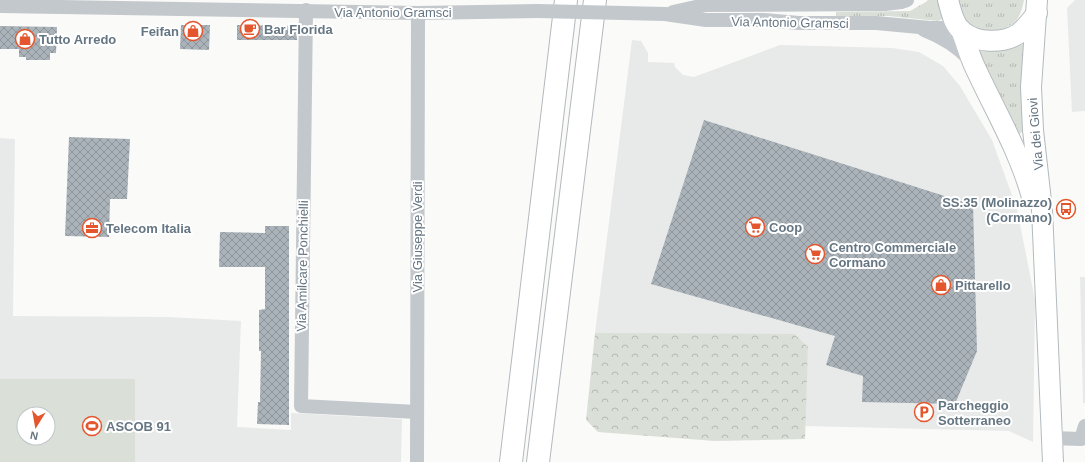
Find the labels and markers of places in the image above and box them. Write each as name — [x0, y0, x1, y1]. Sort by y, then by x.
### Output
cafe icon: Bar Florida — [239, 18, 261, 40]
shop icon: Feifan — [182, 20, 204, 42]
place label: Bar Florida — [264, 22, 333, 37]
place label: Feifan — [141, 24, 179, 39]
shop icon: Tutto Arredo — [14, 28, 36, 50]
place label: Tutto Arredo — [39, 32, 116, 47]
place label: SS.35 (Molinazzo) (Cormano) — [942, 195, 1052, 225]
bus stop icon: SS.35 (Molinazzo) (Cormano) — [1055, 198, 1077, 220]
supermarket icon: Coop — [744, 216, 766, 238]
office icon: Telecom Italia — [81, 217, 103, 239]
place label: Coop — [769, 220, 802, 235]
place label: Telecom Italia — [106, 221, 192, 236]
place label: Centro Commerciale Cormano — [829, 240, 956, 270]
supermarket icon: Centro Commerciale Cormano — [804, 243, 826, 265]
shop icon: Pittarello — [930, 274, 952, 296]
place label: Pittarello — [955, 278, 1011, 293]
place label: Parcheggio Sotterraneo — [938, 398, 1011, 428]
parking icon: Parcheggio Sotterraneo — [913, 401, 935, 423]
sports icon: ASCOB 91 — [81, 415, 103, 437]
place label: ASCOB 91 — [106, 419, 171, 434]

